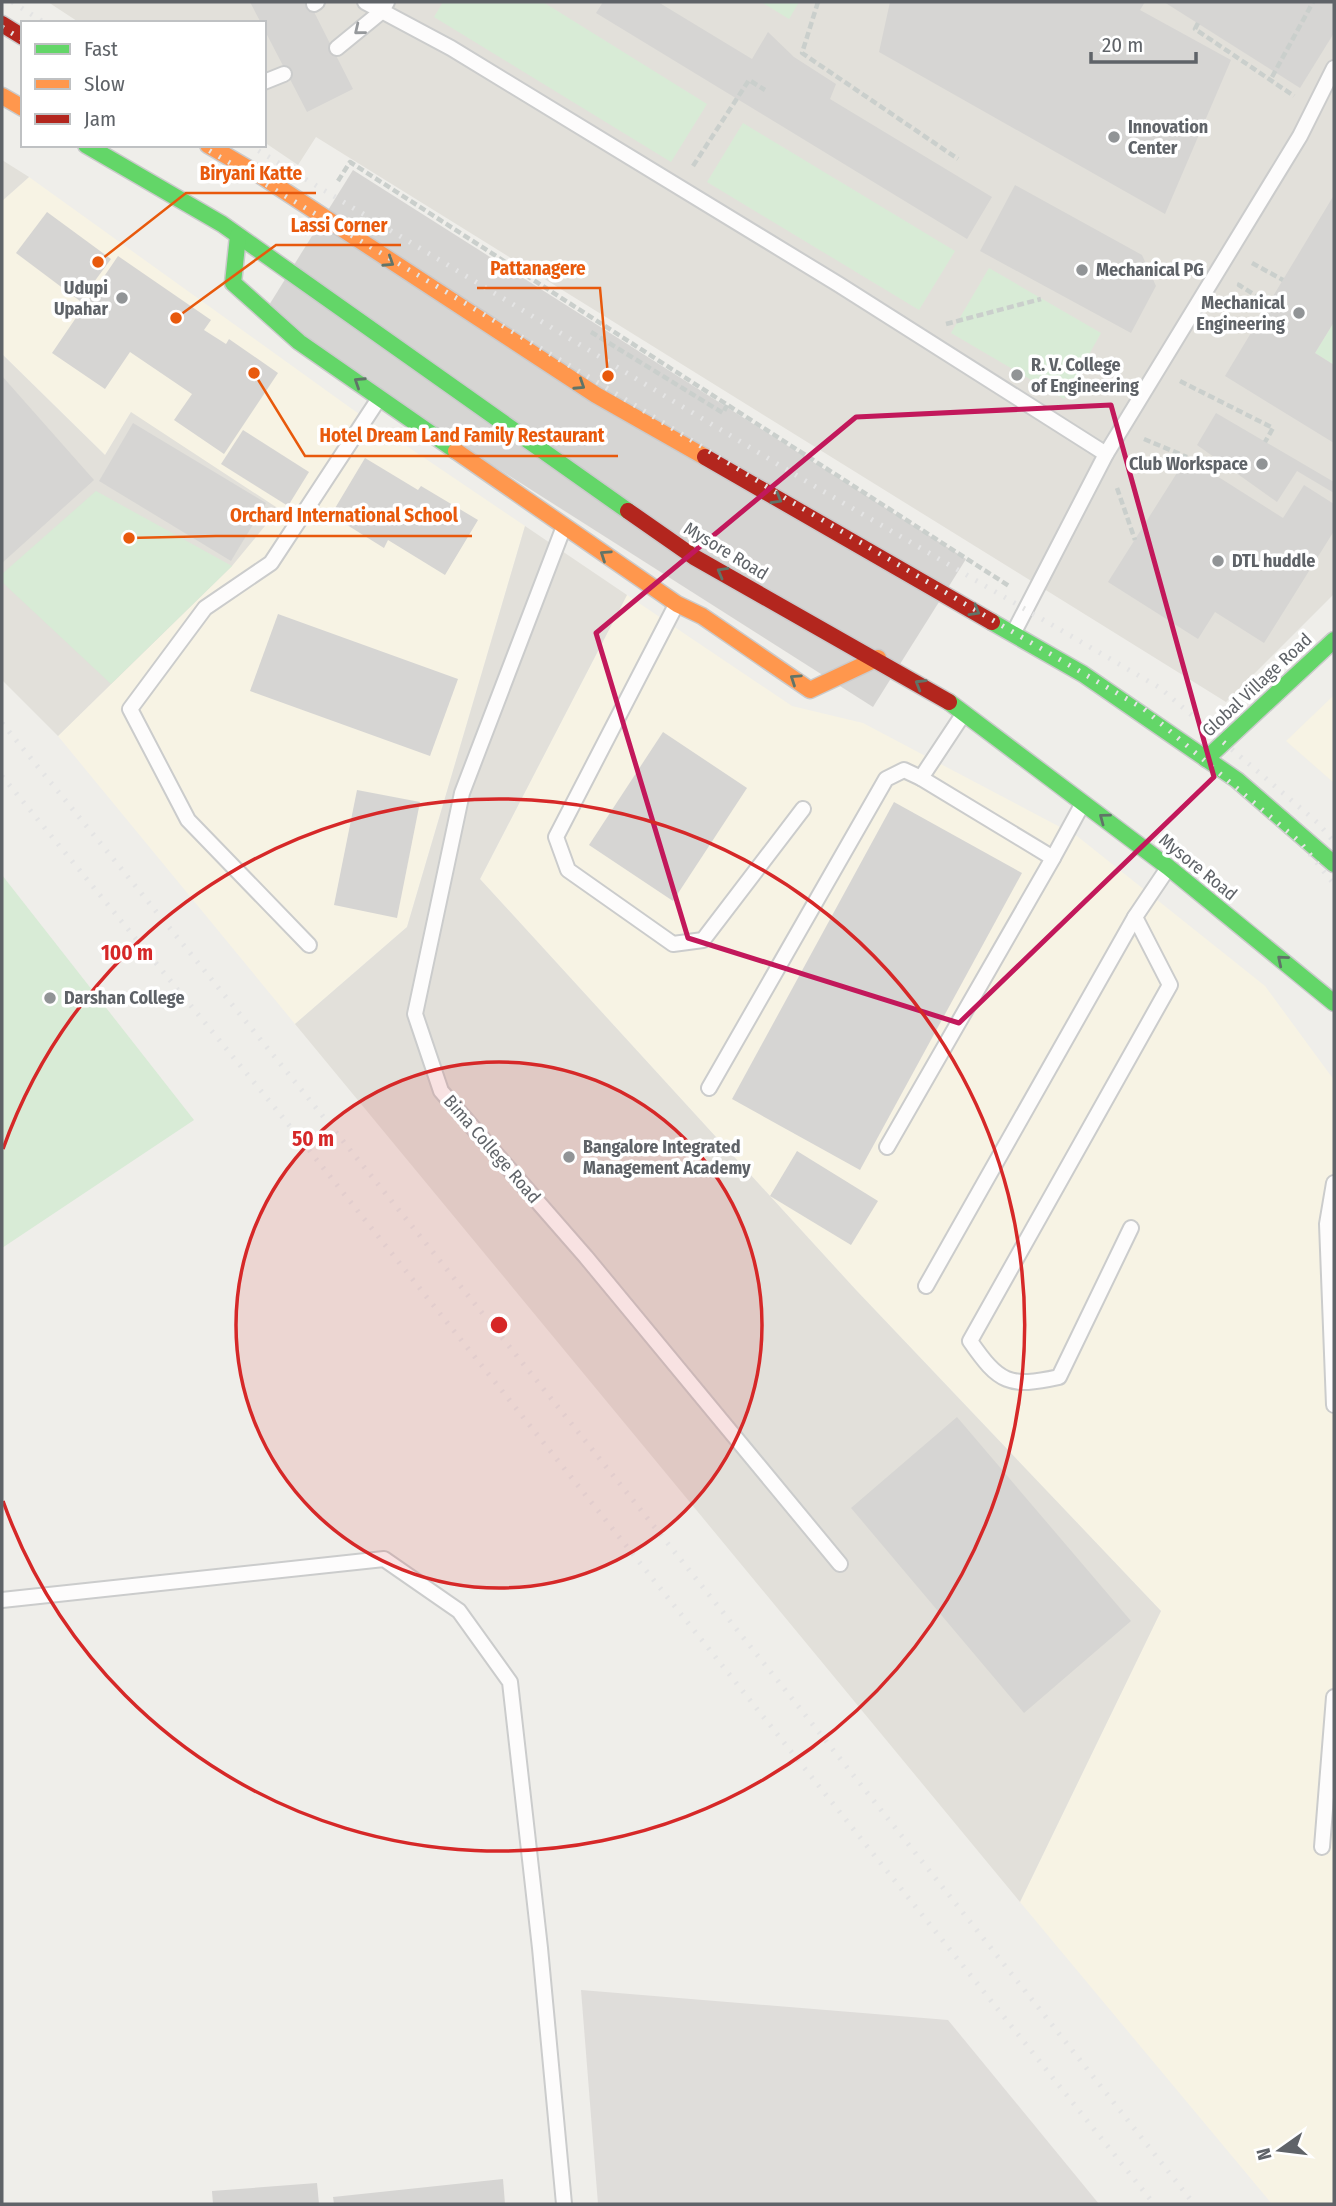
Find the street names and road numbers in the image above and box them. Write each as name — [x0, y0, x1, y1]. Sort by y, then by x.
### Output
street label: Mysore Road — [680, 517, 772, 585]
street label: Global Village Road — [1198, 629, 1316, 741]
street label: Mysore Road — [1155, 829, 1241, 905]
street label: Bima College Road — [439, 1090, 545, 1208]

